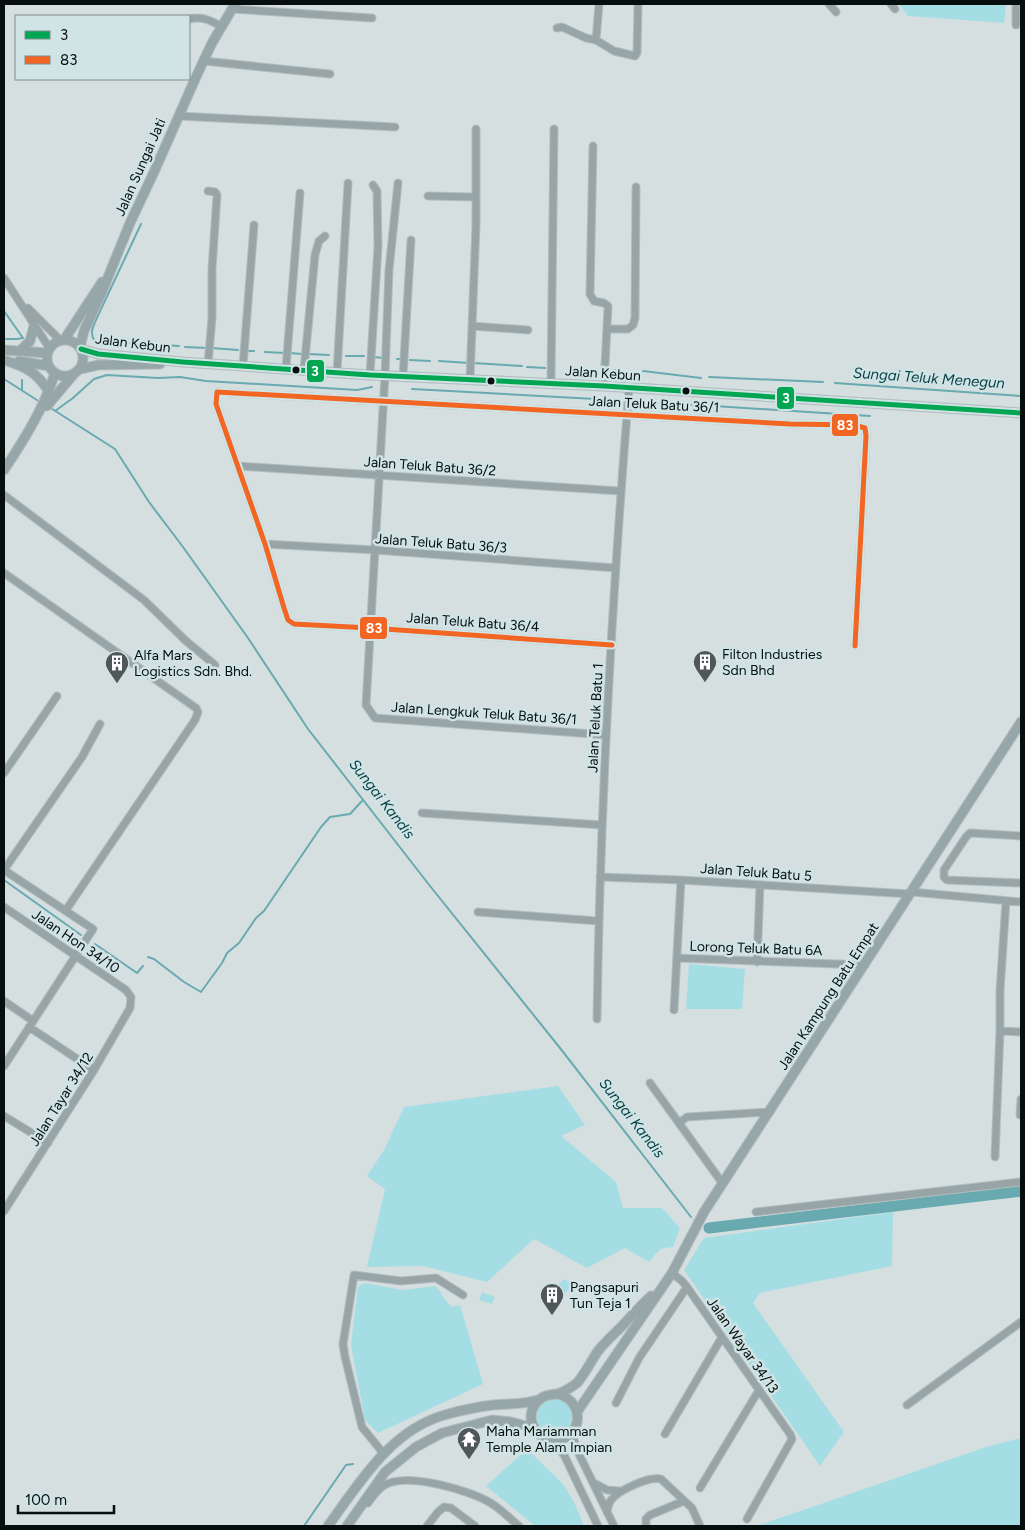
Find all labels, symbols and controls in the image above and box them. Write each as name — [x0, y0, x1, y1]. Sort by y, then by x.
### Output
legend — [15, 15, 190, 80]
text: 3 — [60, 26, 68, 44]
text: 83 — [60, 51, 77, 69]
street label: Jalan Sungai Jati — [111, 116, 170, 219]
street label: Jalan Kebun — [94, 330, 172, 357]
line badge: 3 — [306, 359, 325, 383]
street label: Jalan Kebun — [565, 362, 642, 385]
text: 3 — [311, 363, 319, 380]
water label: Sungai Teluk Menegun — [853, 364, 1005, 392]
unlabelled marker — [291, 365, 301, 375]
unlabelled marker — [486, 376, 496, 386]
unlabelled marker — [681, 386, 691, 396]
line badge: 3 — [776, 386, 795, 410]
text: 3 — [782, 390, 790, 407]
street label: Jalan Teluk Batu 36/1 — [588, 393, 720, 416]
line badge: 83 — [831, 413, 859, 437]
text: 83 — [837, 417, 853, 434]
street label: Jalan Teluk Batu 36/2 — [363, 453, 497, 480]
street label: Jalan Teluk Batu 36/3 — [374, 530, 508, 557]
street label: Jalan Teluk Batu 36/4 — [406, 609, 540, 636]
line badge: 83 — [359, 616, 388, 640]
text: 83 — [366, 620, 382, 637]
place label: Filton Industries Sdn Bhd — [722, 646, 822, 679]
place label: Alfa Mars Logistics Sdn. Bhd. — [134, 647, 252, 680]
building icon: Filton Industries Sdn Bhd — [692, 649, 718, 683]
building icon: Alfa Mars Logistics Sdn. Bhd. — [104, 650, 130, 684]
street label: Jalan Teluk Batu 1 — [584, 663, 607, 773]
street label: Jalan Lengkuk Teluk Batu 36/1 — [390, 699, 577, 728]
water label: Sungai Kandis — [345, 756, 419, 842]
street label: Jalan Teluk Batu 5 — [700, 860, 812, 885]
street label: Jalan Hon 34/10 — [29, 906, 123, 977]
street label: Jalan Kampung Batu Empat — [774, 919, 882, 1073]
street label: Lorong Teluk Batu 6A — [689, 938, 823, 959]
street label: Jalan Tayar 34/12 — [26, 1049, 97, 1149]
water label: Sungai Kandis — [595, 1075, 669, 1161]
place label: Pangsapuri Tun Teja 1 — [570, 1279, 639, 1312]
building icon: Pangsapuri Tun Teja 1 — [539, 1282, 565, 1316]
street label: Jalan Wayar 34/13 — [703, 1294, 782, 1397]
place label: Maha Mariamman Temple Alam Impian — [486, 1423, 612, 1456]
temple icon: Maha Mariamman Temple Alam Impian — [456, 1426, 482, 1460]
scale bar — [18, 1482, 114, 1514]
text: 100 m — [25, 1491, 67, 1509]

